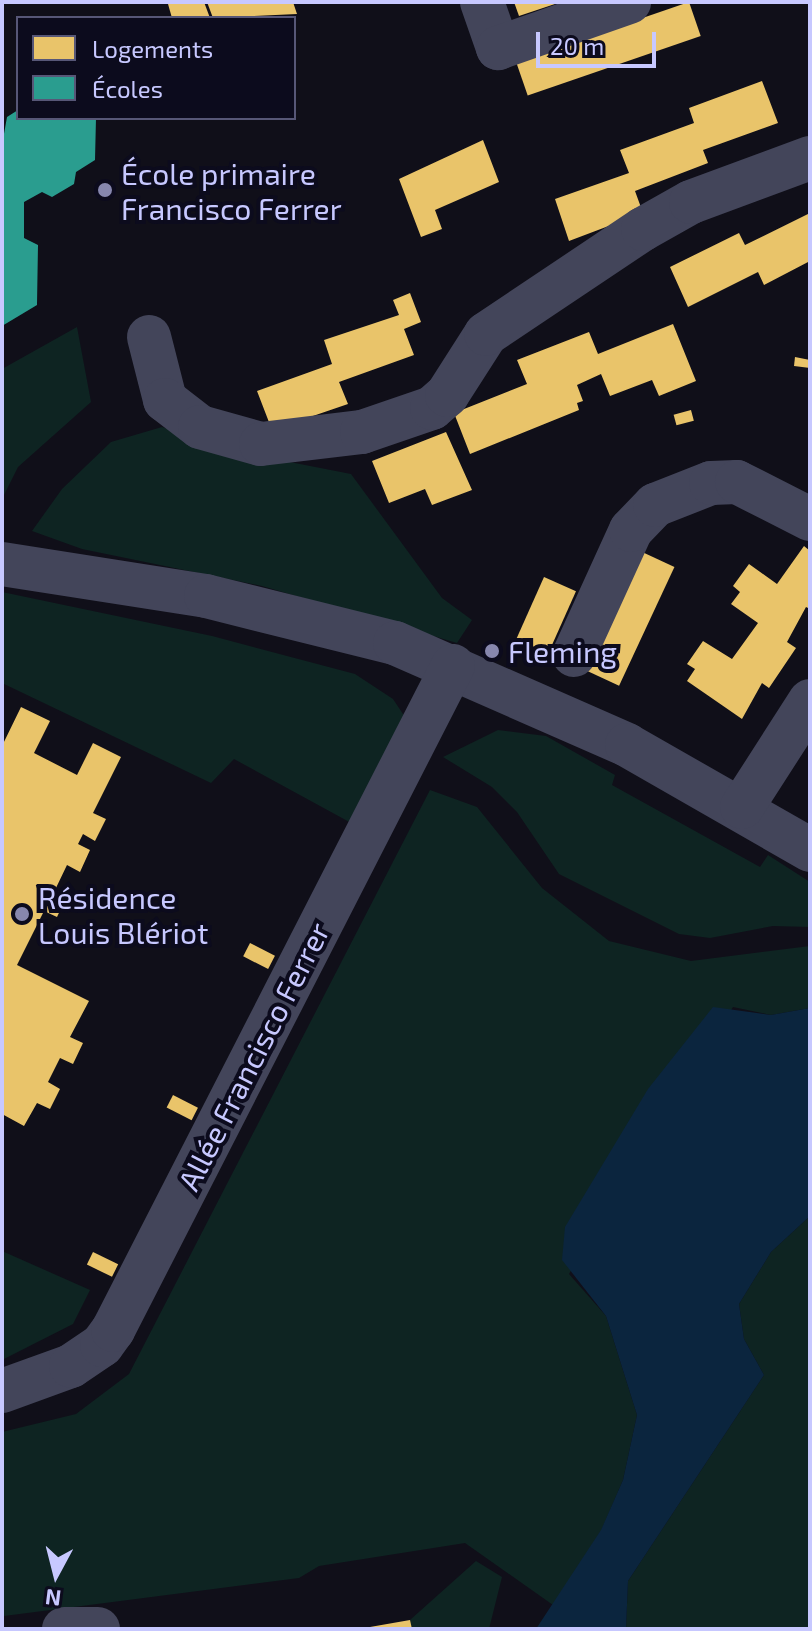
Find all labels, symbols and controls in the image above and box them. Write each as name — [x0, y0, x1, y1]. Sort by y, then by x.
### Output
legend — [16, 16, 296, 120]
scale bar — [540, 16, 660, 66]
text: 20 m — [550, 31, 604, 60]
text: Logements — [92, 34, 213, 63]
text: Écoles — [92, 74, 163, 103]
place label: École primaire Francisco Ferrer — [121, 155, 342, 226]
marker: École primaire Francisco Ferrer — [96, 181, 114, 199]
place label: Fleming — [508, 633, 617, 669]
marker: Fleming — [483, 642, 501, 660]
place label: Résidence Louis Blériot — [38, 879, 208, 950]
marker: Résidence Louis Blériot — [13, 905, 31, 923]
street label: Allée Francisco Ferrer — [170, 916, 336, 1196]
north arrow — [16, 1535, 96, 1615]
text: N — [44, 1585, 63, 1613]

